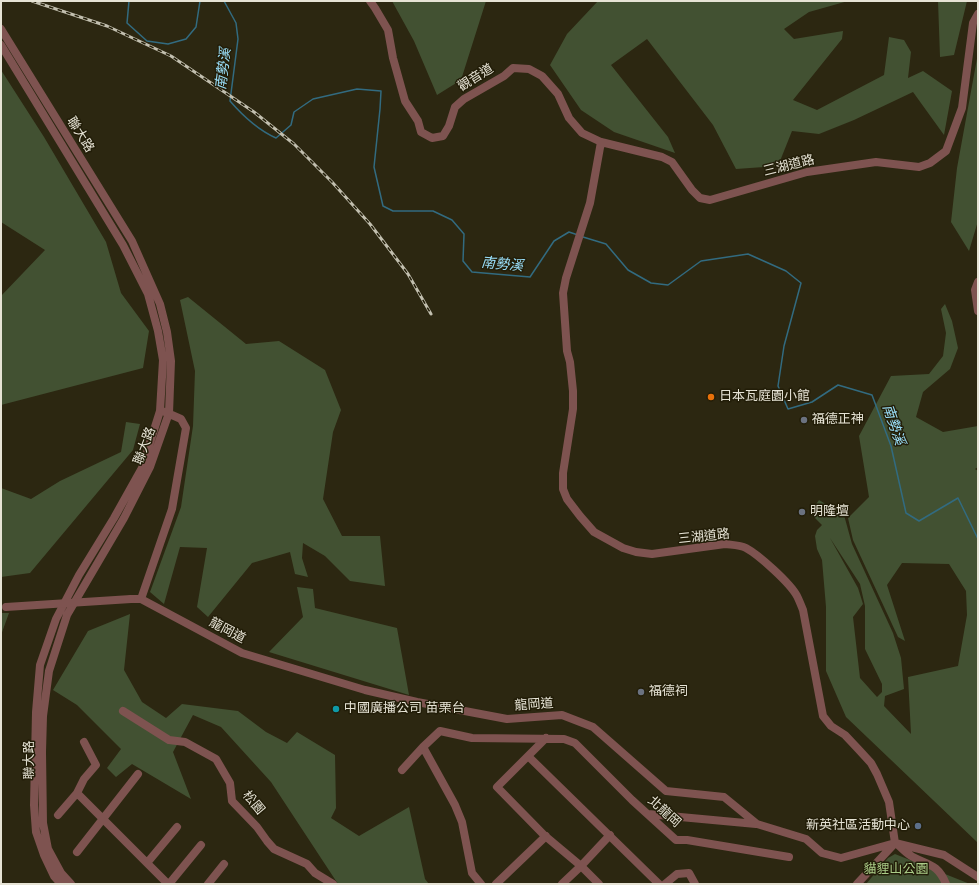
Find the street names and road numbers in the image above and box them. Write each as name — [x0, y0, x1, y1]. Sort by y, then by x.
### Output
street label: 觀音道 — [455, 61, 497, 95]
street label: 聯大路 — [63, 114, 97, 156]
street label: 三湖道路 — [762, 152, 816, 180]
street label: 聯大路 — [131, 425, 159, 467]
street label: 三湖道路 — [677, 527, 731, 547]
street label: 龍岡道 — [206, 615, 248, 647]
street label: 龍岡道 — [514, 696, 554, 714]
street label: 聯大路 — [22, 741, 38, 779]
street label: 松園 — [239, 788, 267, 818]
street label: 北龍岡 — [644, 793, 684, 831]

